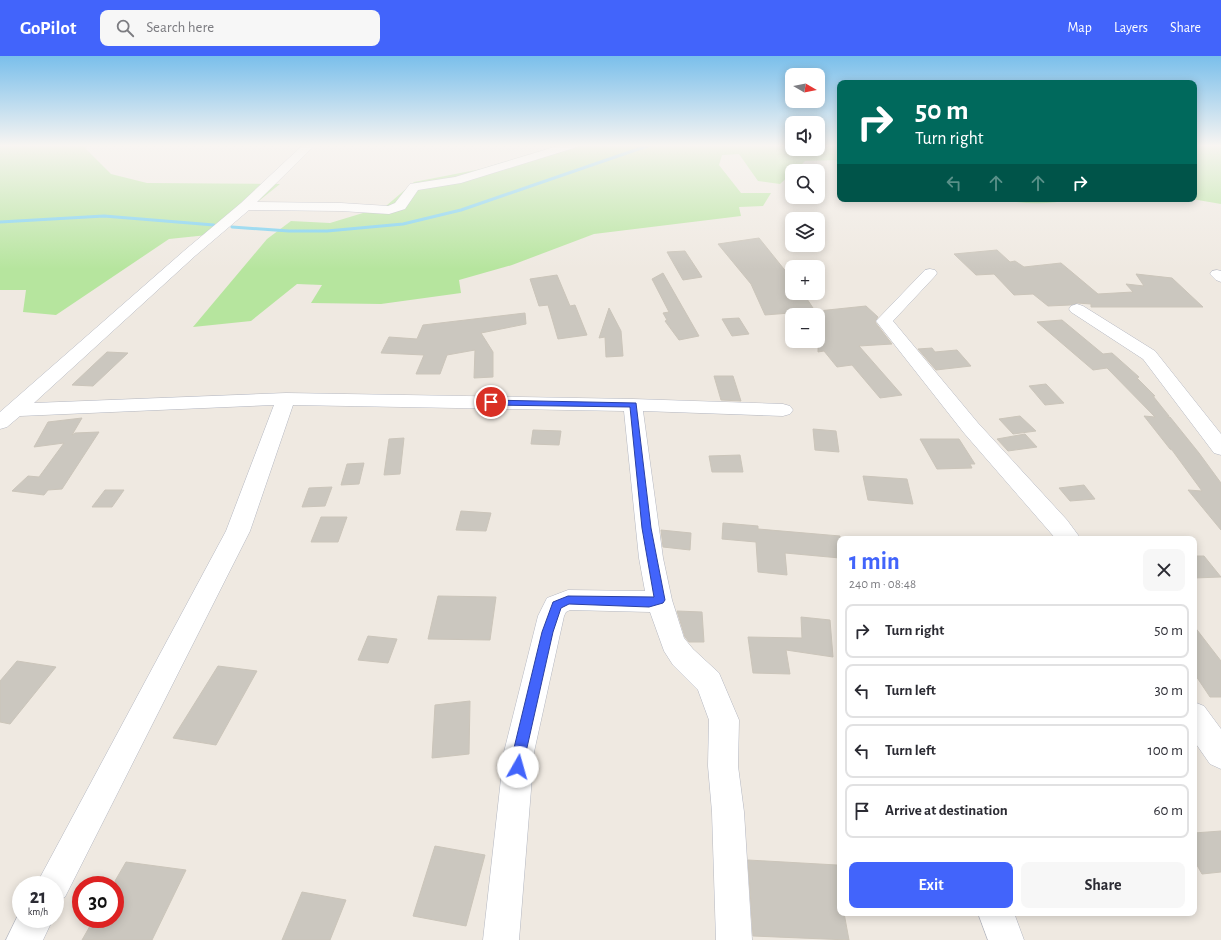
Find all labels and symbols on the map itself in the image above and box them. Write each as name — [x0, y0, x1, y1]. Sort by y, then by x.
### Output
north arrow — [785, 68, 825, 108]
pin — [474, 385, 508, 419]
position arrow — [497, 746, 539, 788]
speed limit sign: 30 — [72, 876, 124, 928]

